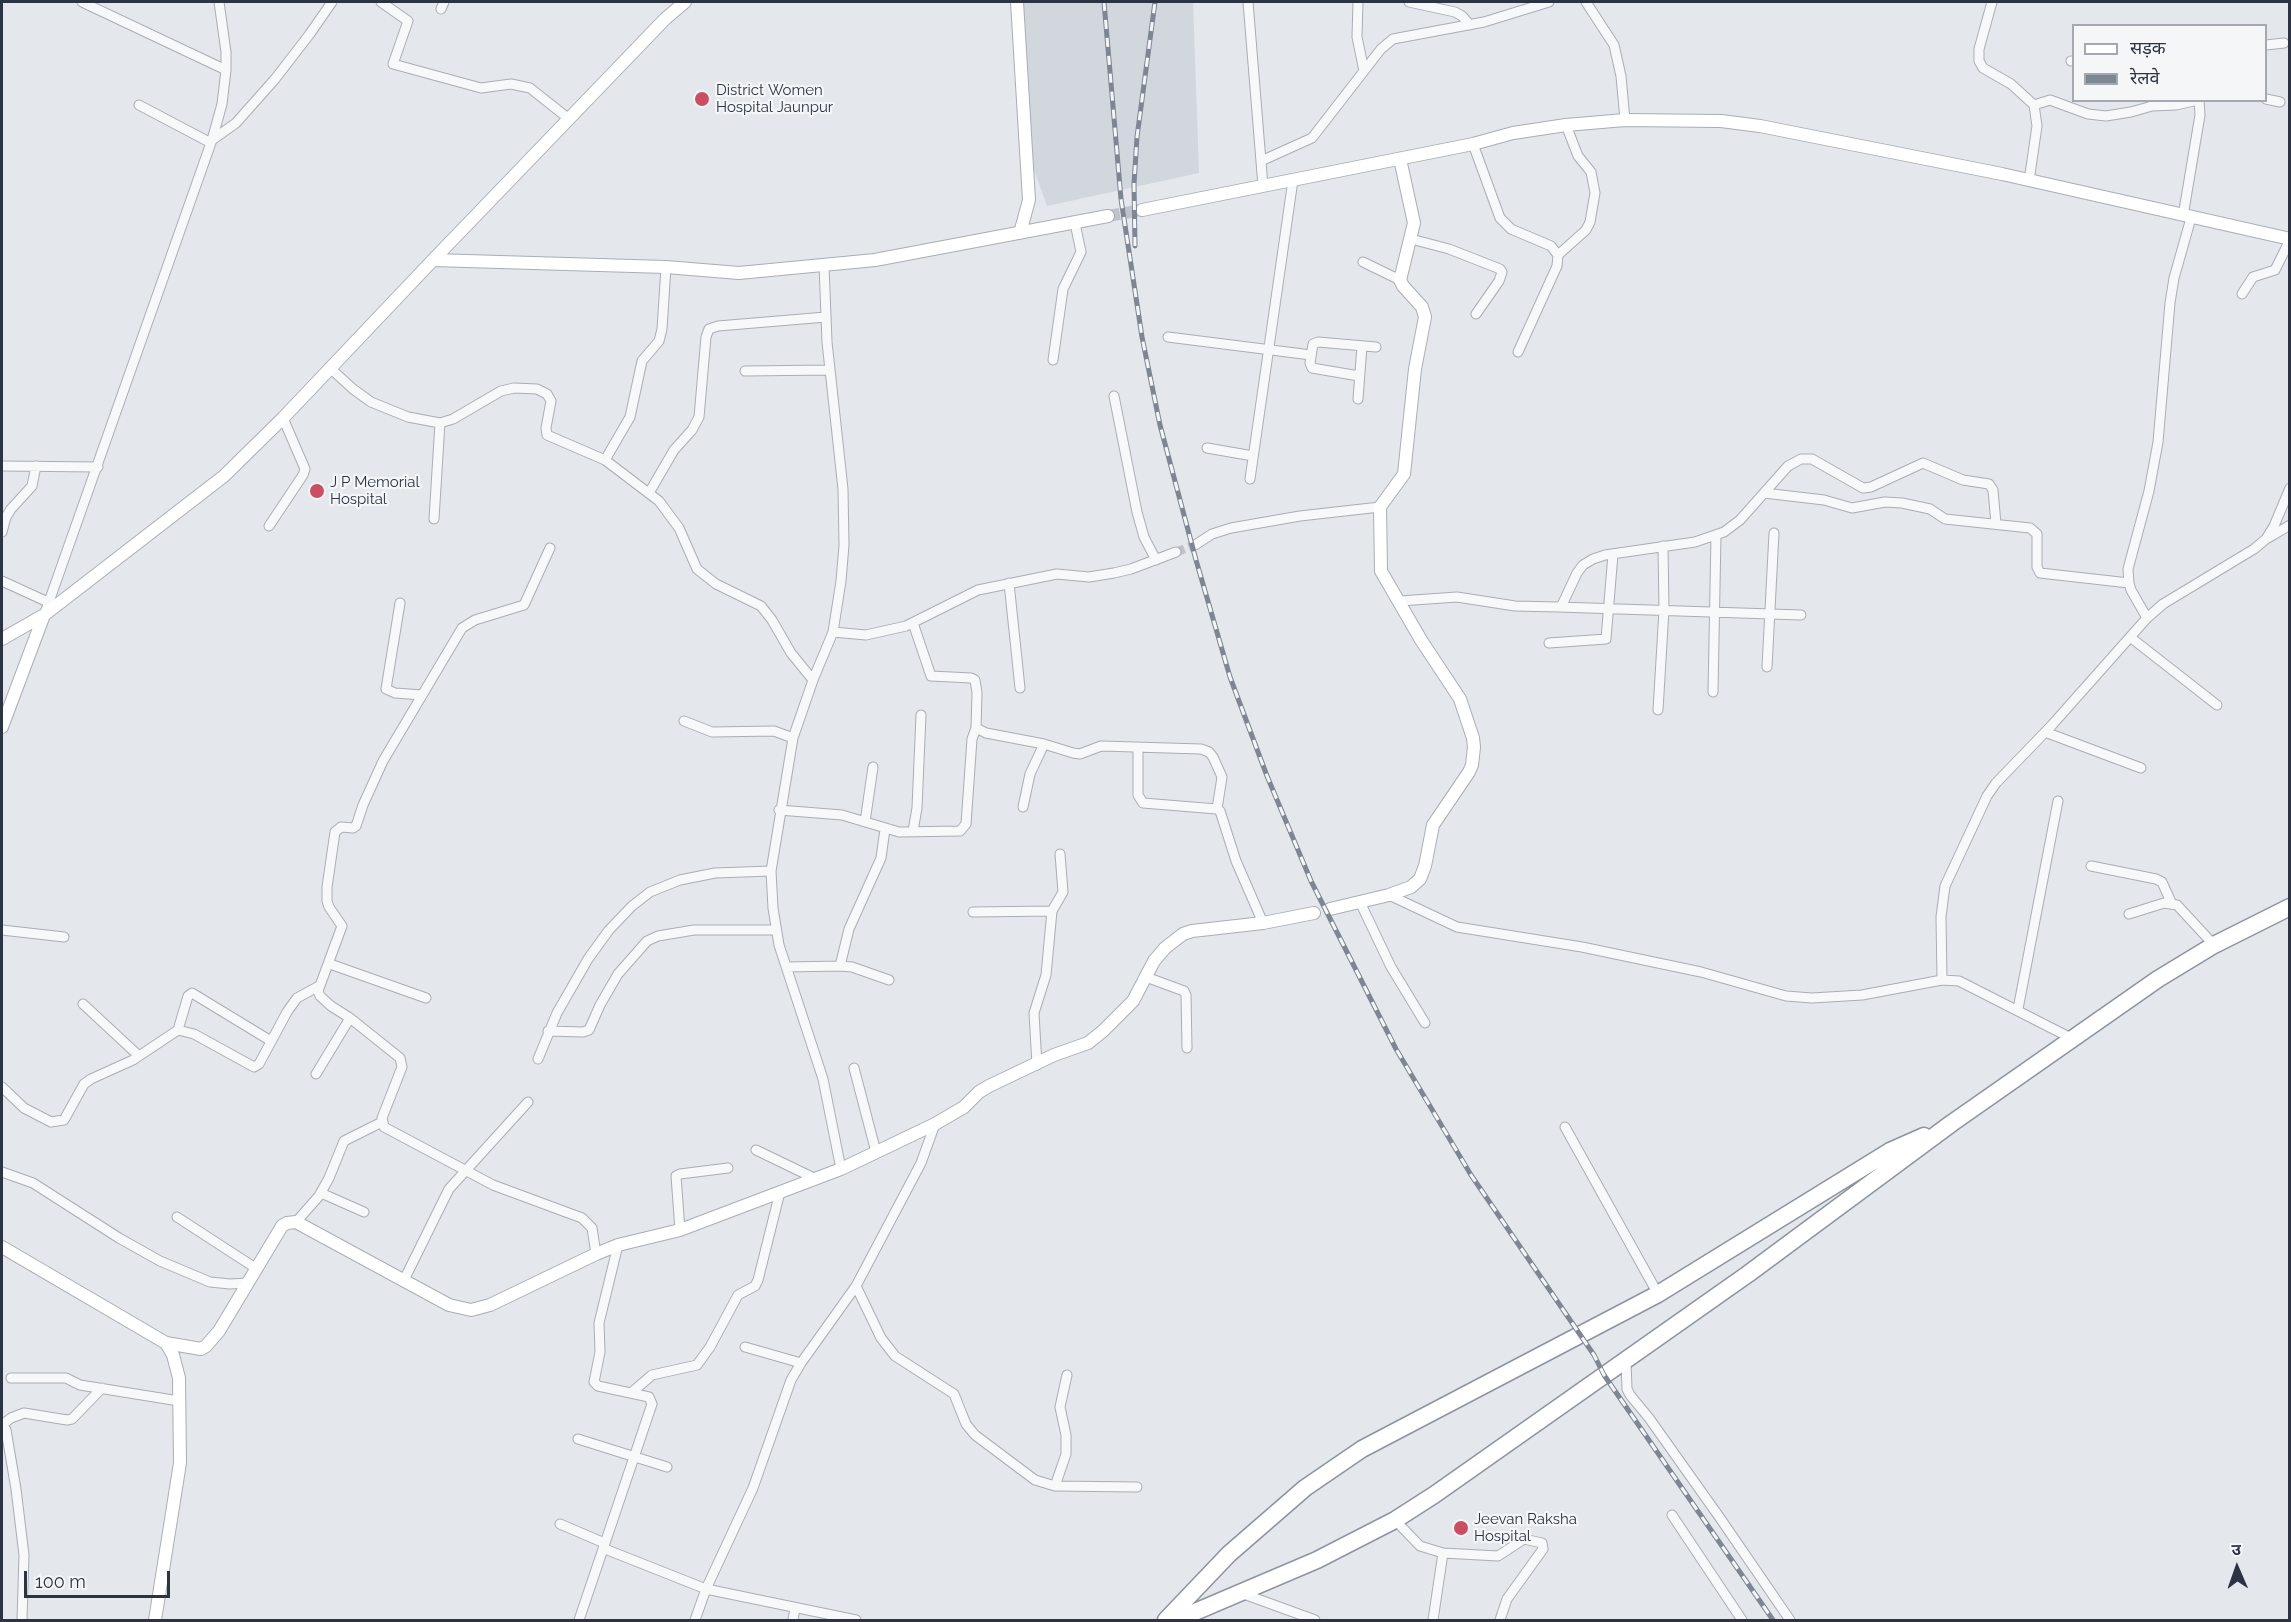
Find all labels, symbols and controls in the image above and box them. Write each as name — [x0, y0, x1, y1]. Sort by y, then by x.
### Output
legend — [2072, 24, 2267, 102]
text: सड़क — [2130, 37, 2166, 58]
text: रेलवे — [2130, 67, 2160, 88]
place label: District Women Hospital Jaunpur — [716, 81, 833, 116]
marker: District Women Hospital Jaunpur — [693, 90, 711, 108]
place label: J P Memorial Hospital — [330, 473, 420, 508]
marker: J P Memorial Hospital — [308, 482, 326, 500]
place label: Jeevan Raksha Hospital — [1474, 1510, 1577, 1545]
marker: Jeevan Raksha Hospital — [1452, 1519, 1470, 1537]
north arrow — [2207, 1538, 2267, 1598]
text: उ — [2231, 1540, 2241, 1559]
scale bar — [27, 1559, 172, 1597]
text: 100 m — [35, 1571, 86, 1592]

